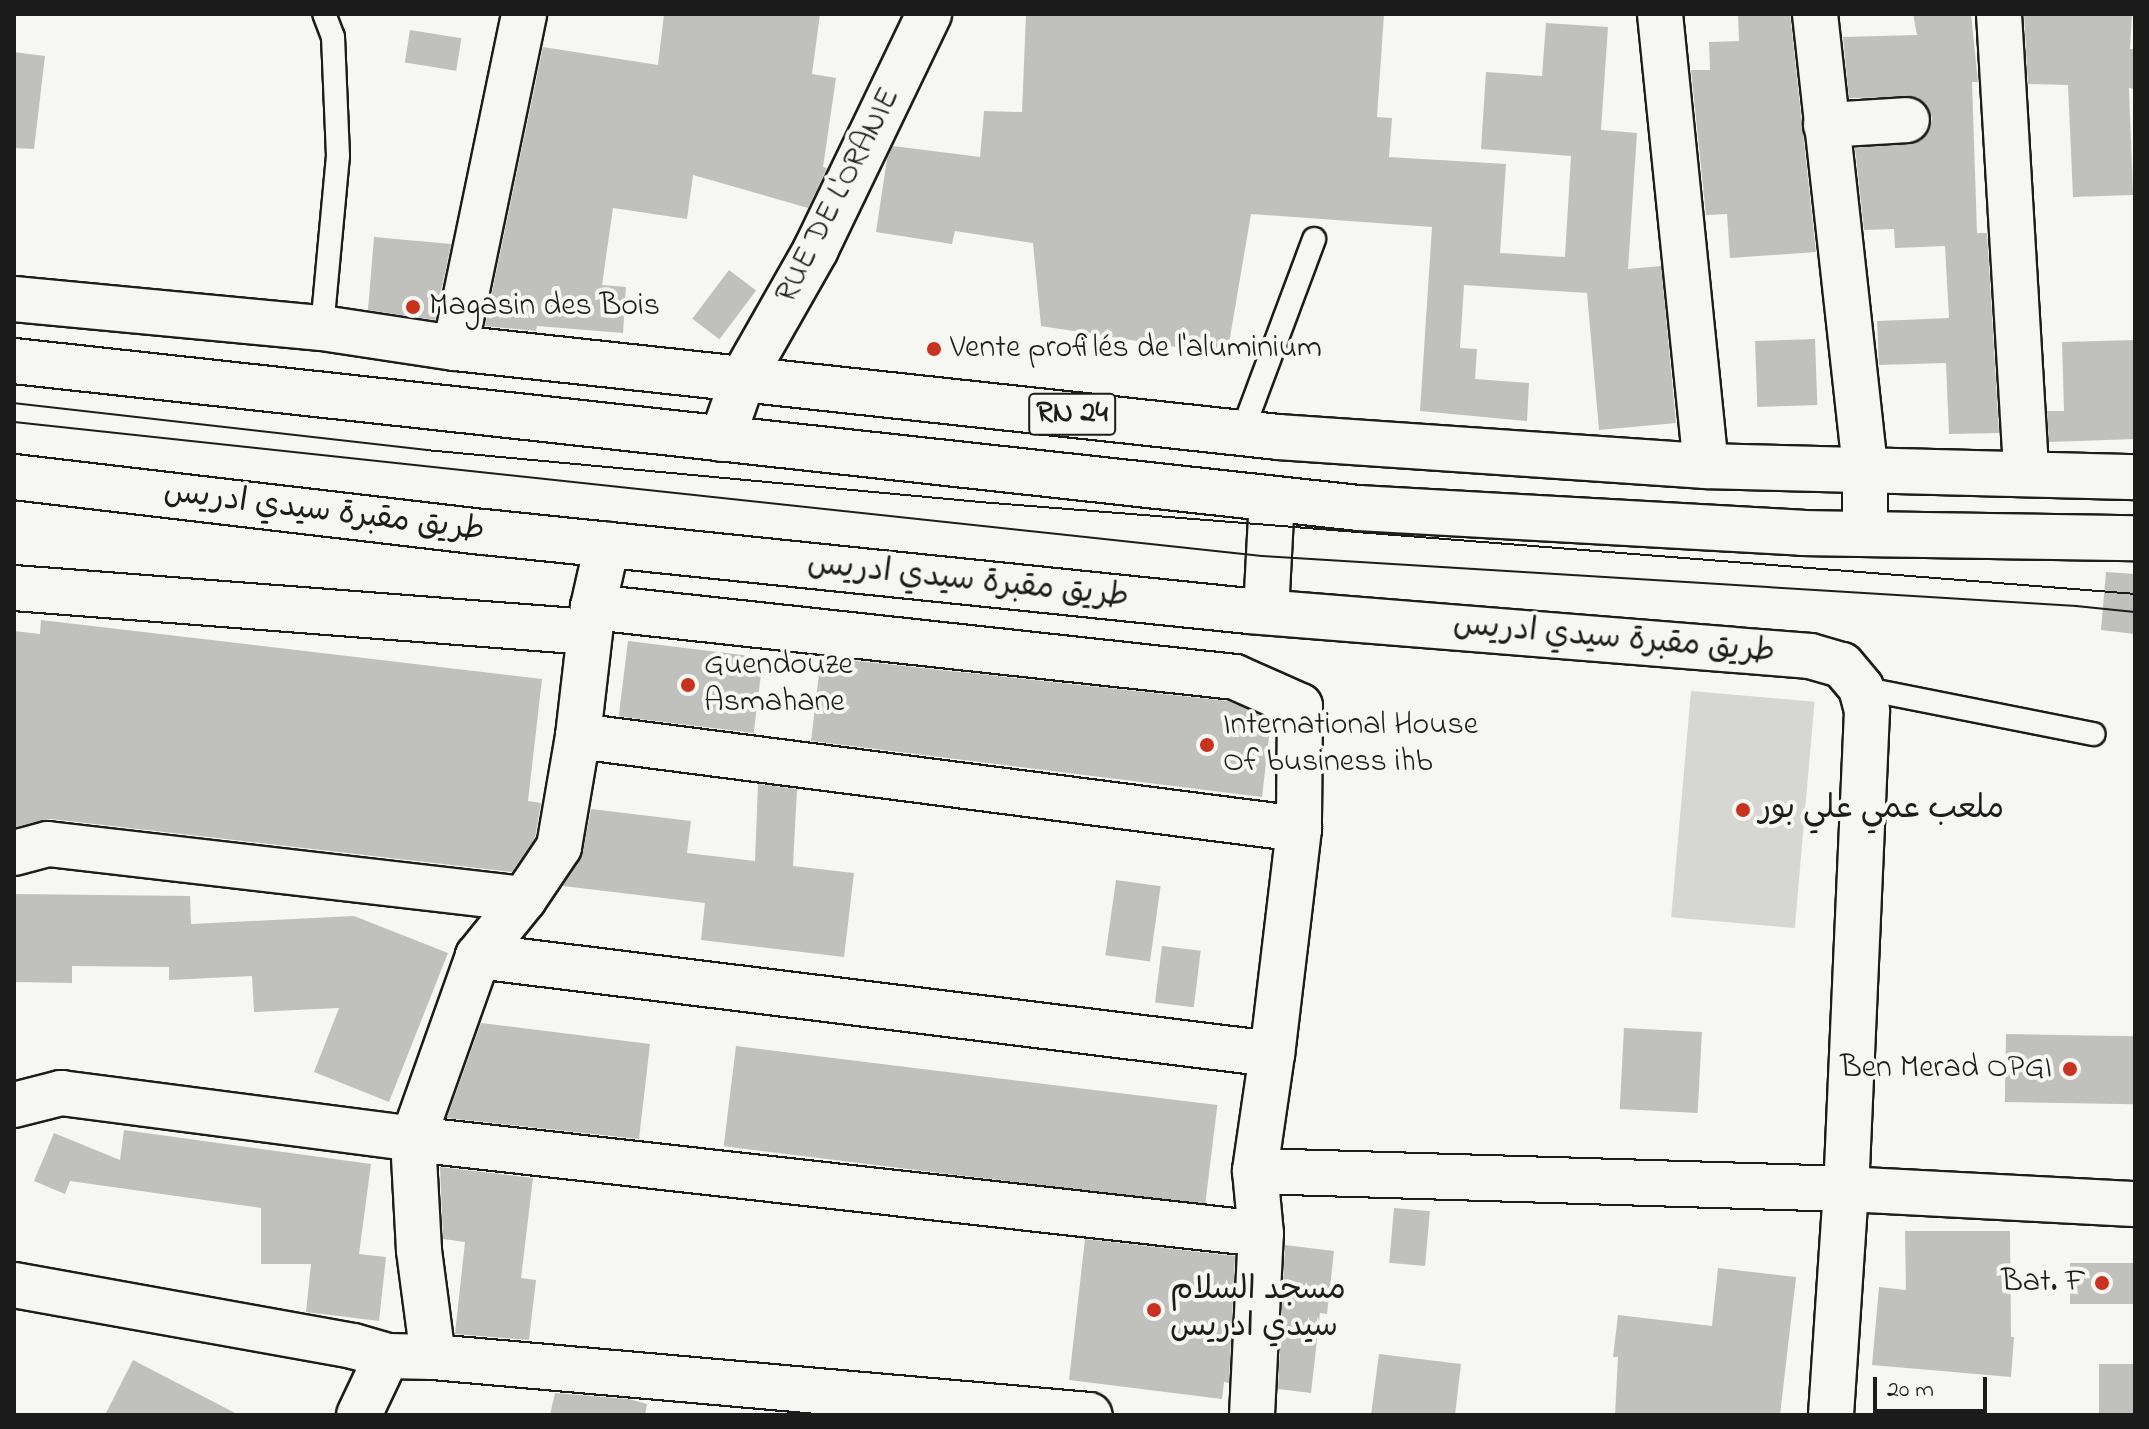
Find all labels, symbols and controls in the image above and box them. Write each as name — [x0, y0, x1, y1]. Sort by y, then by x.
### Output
street label: RUE DE L'ORANIE — [768, 82, 910, 310]
place label: Magasin des Bois — [429, 288, 660, 326]
marker: Magasin des Bois — [404, 298, 422, 316]
place label: Vente profilés de l'aluminium — [950, 330, 1322, 368]
marker: Vente profilés de l'aluminium — [925, 340, 943, 358]
road number: RN 24 — [1028, 388, 1116, 440]
street label: طريق مقبرة سيدي ادريس — [161, 474, 487, 552]
street label: طريق مقبرة سيدي ادريس — [805, 546, 1131, 618]
street label: طريق مقبرة سيدي ادريس — [1451, 607, 1777, 673]
place label: Guendouze Asmahane — [704, 648, 853, 723]
marker: Guendouze Asmahane — [679, 676, 697, 694]
place label: International House Of business ihb — [1223, 708, 1478, 783]
marker: International House Of business ihb — [1198, 736, 1216, 754]
place label: ملعب عمي علي بور — [1759, 791, 2004, 829]
marker: ملعب عمي علي بور — [1734, 801, 1752, 819]
place label: Ben Merad OPGI — [1840, 1050, 2052, 1088]
marker: Ben Merad OPGI — [2059, 1058, 2081, 1080]
place label: Bat. F — [2001, 1264, 2086, 1302]
place label: مسجد السلام سيدي ادريس — [1170, 1273, 1346, 1348]
marker: Bat. F — [2093, 1274, 2111, 1292]
marker: مسجد السلام سيدي ادريس — [1145, 1301, 1163, 1319]
scale bar — [1877, 1361, 1991, 1411]
text: 20 m — [1887, 1373, 1934, 1408]

